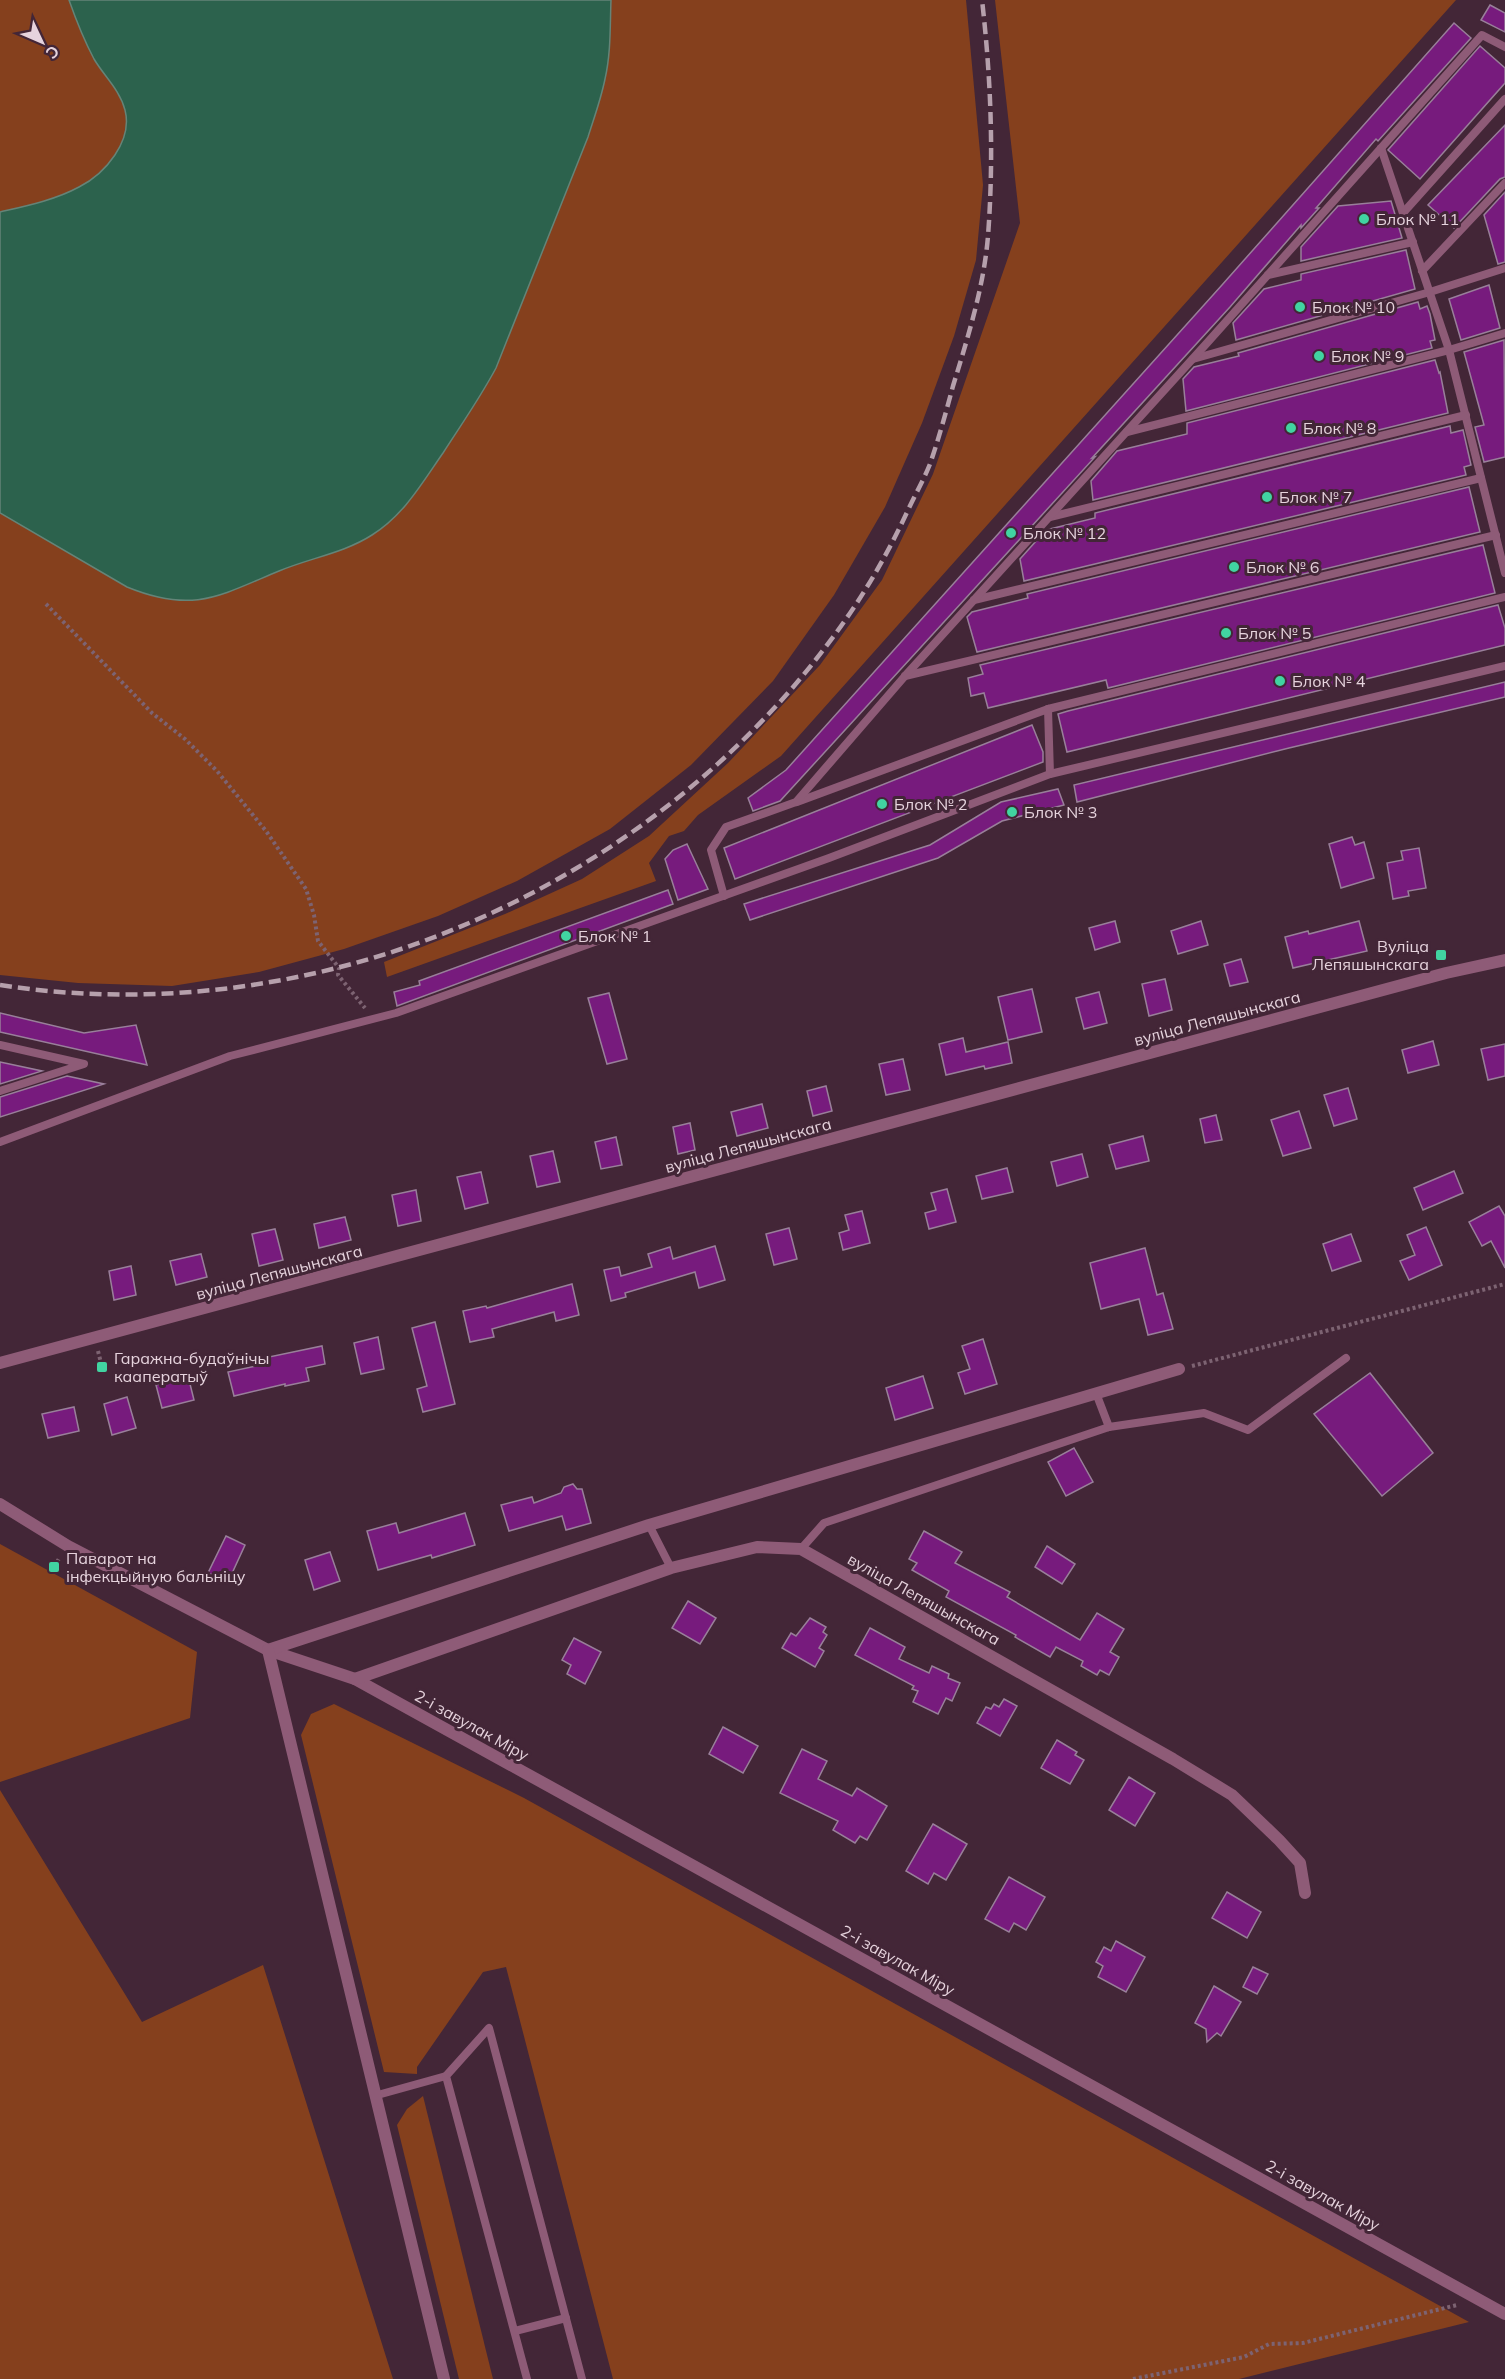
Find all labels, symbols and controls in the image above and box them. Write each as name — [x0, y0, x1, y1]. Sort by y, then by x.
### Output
north arrow — [12, 12, 72, 72]
text: С — [42, 42, 64, 63]
place label: Блок № 11 — [1376, 209, 1459, 229]
marker: Блок № 11 — [1357, 212, 1371, 226]
place label: Блок № 10 — [1312, 297, 1395, 317]
marker: Блок № 10 — [1293, 300, 1307, 314]
place label: Блок № 9 — [1331, 346, 1404, 366]
marker: Блок № 9 — [1312, 349, 1326, 363]
place label: Блок № 8 — [1303, 418, 1376, 438]
marker: Блок № 8 — [1284, 421, 1298, 435]
place label: Блок № 7 — [1279, 487, 1352, 507]
marker: Блок № 7 — [1260, 490, 1274, 504]
place label: Блок № 12 — [1023, 523, 1106, 543]
marker: Блок № 12 — [1004, 526, 1018, 540]
place label: Блок № 6 — [1246, 557, 1319, 577]
marker: Блок № 6 — [1227, 560, 1241, 574]
place label: Блок № 5 — [1238, 623, 1311, 643]
marker: Блок № 5 — [1219, 626, 1233, 640]
place label: Блок № 4 — [1292, 671, 1366, 691]
marker: Блок № 4 — [1273, 674, 1287, 688]
place label: Блок № 2 — [894, 794, 967, 814]
marker: Блок № 2 — [875, 797, 889, 811]
place label: Блок № 3 — [1024, 802, 1097, 822]
marker: Блок № 3 — [1005, 805, 1019, 819]
place label: Блок № 1 — [578, 926, 651, 946]
marker: Блок № 1 — [559, 929, 573, 943]
place label: Вуліца Лепяшынскага — [1312, 936, 1429, 974]
marker: Вуліца Лепяшынскага — [1434, 948, 1448, 962]
street label: вуліца Лепяшынскага — [1132, 986, 1302, 1050]
street label: вуліца Лепяшынскага — [663, 1113, 833, 1177]
street label: вуліца Лепяшынскага — [194, 1240, 364, 1304]
place label: Гаражна-будаўнічы кааператыў — [114, 1348, 269, 1386]
marker: Гаражна-будаўнічы кааператыў — [95, 1360, 109, 1374]
place label: Паварот на інфекцыйную бальніцу — [66, 1548, 246, 1586]
street label: вуліца Лепяшынскага — [844, 1549, 1004, 1649]
marker: Паварот на інфекцыйную бальніцу — [47, 1560, 61, 1574]
street label: 2-і завулак Міру — [411, 1685, 533, 1765]
street label: 2-і завулак Міру — [837, 1920, 959, 2000]
street label: 2-і завулак Міру — [1262, 2155, 1384, 2235]

